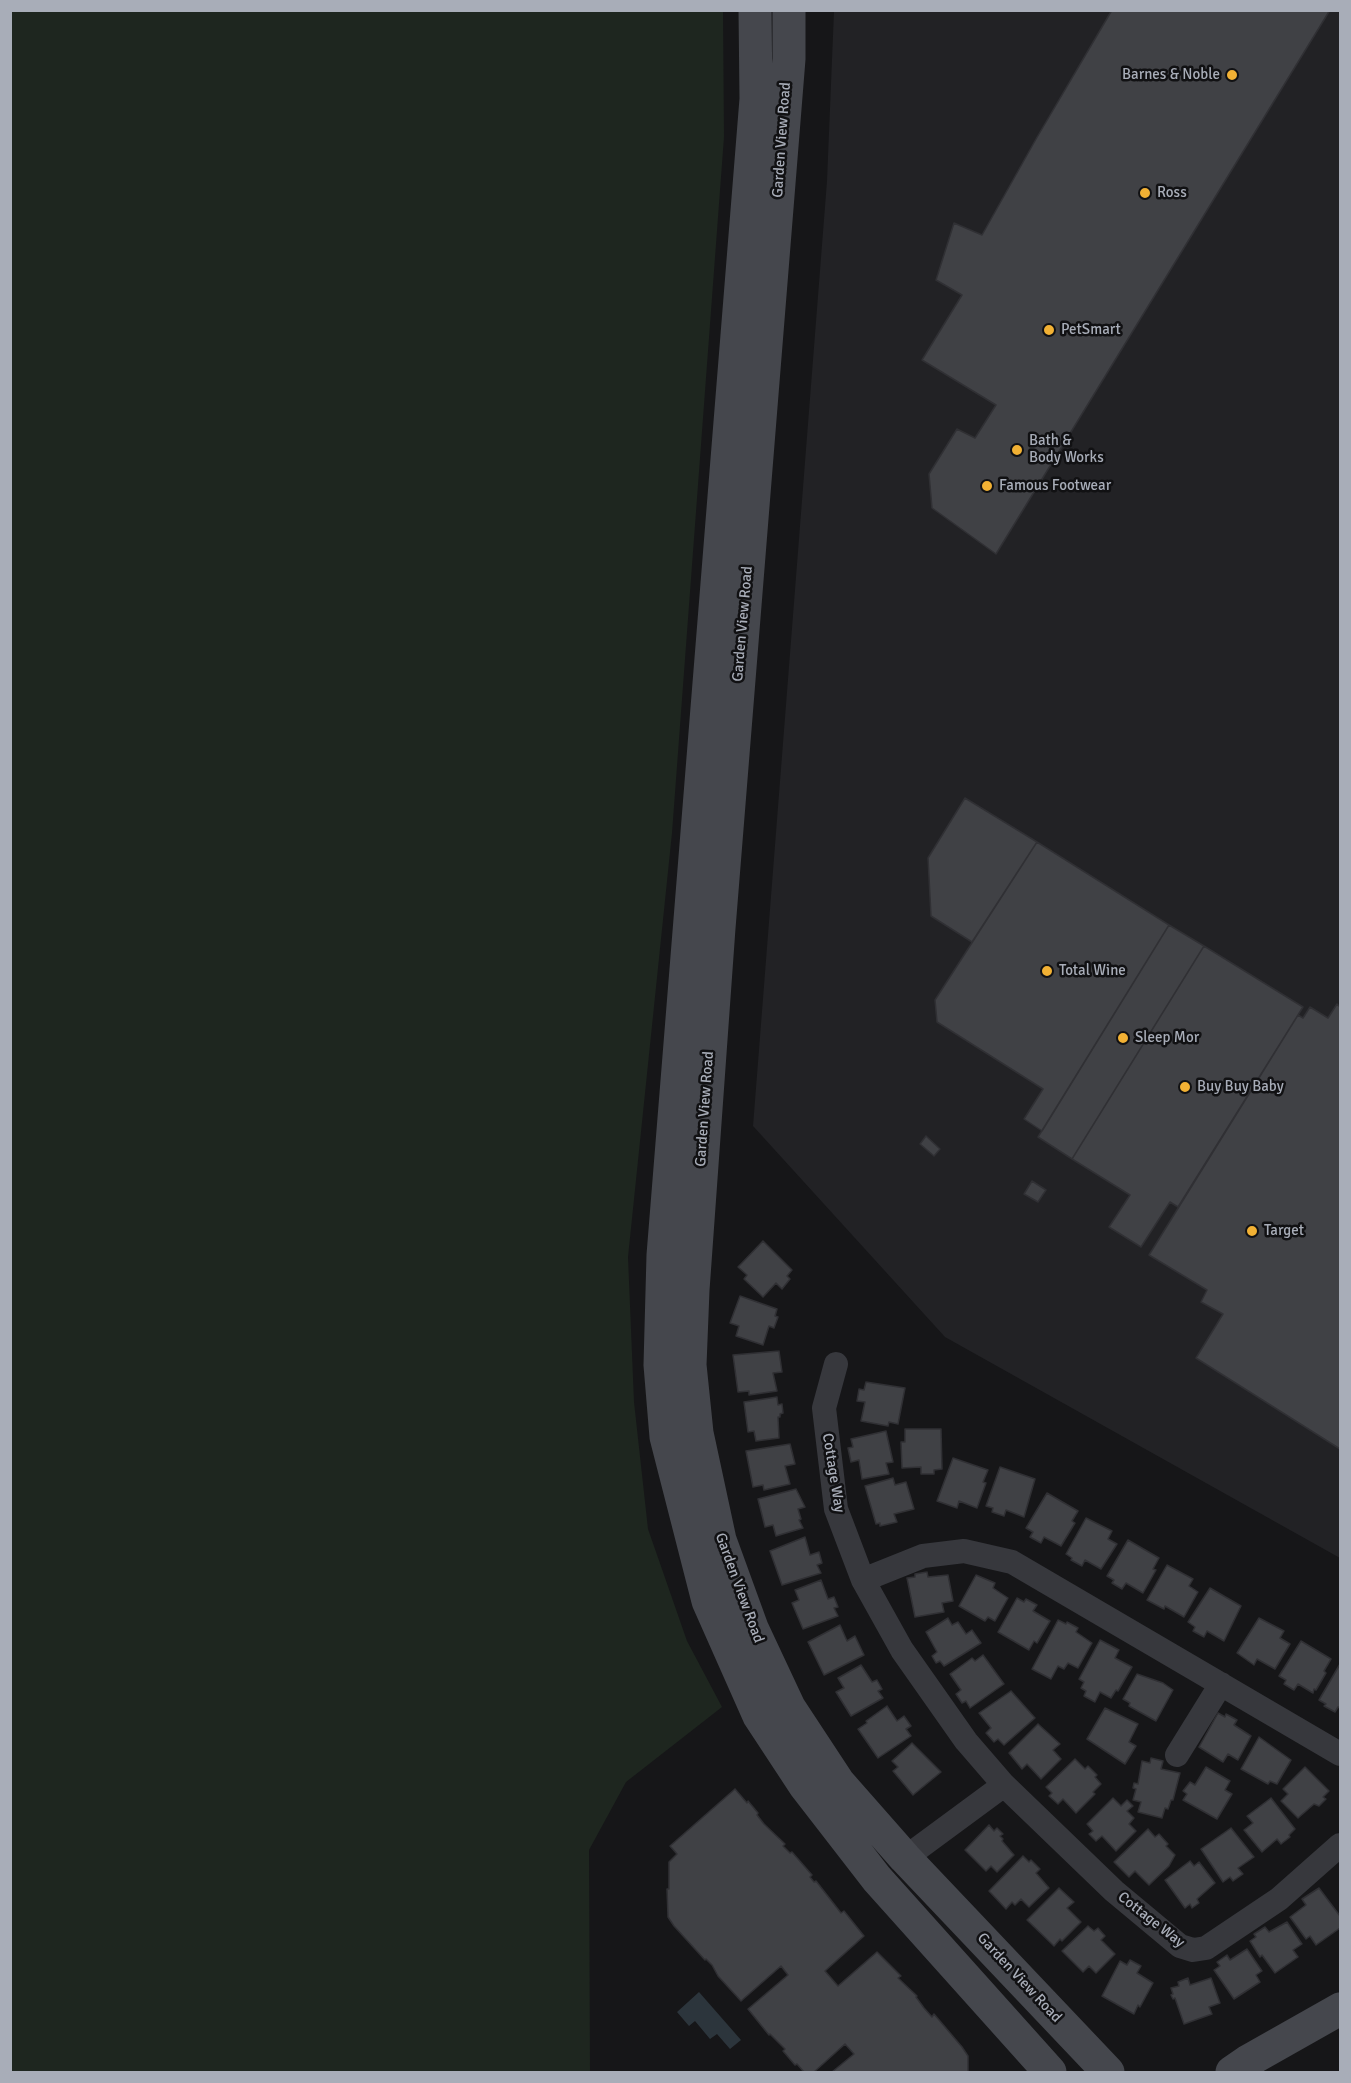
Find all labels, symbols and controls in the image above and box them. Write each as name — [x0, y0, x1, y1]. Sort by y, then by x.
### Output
place label: Barnes & Noble — [1122, 66, 1220, 84]
marker: Barnes & Noble — [1225, 68, 1239, 82]
street label: Garden View Road — [769, 82, 795, 198]
place label: Ross — [1157, 184, 1187, 202]
marker: Ross — [1138, 186, 1152, 200]
place label: PetSmart — [1061, 321, 1121, 339]
marker: PetSmart — [1042, 323, 1056, 337]
place label: Bath & Body Works — [1029, 432, 1104, 467]
marker: Bath & Body Works — [1010, 443, 1024, 457]
place label: Famous Footwear — [999, 477, 1111, 495]
marker: Famous Footwear — [980, 479, 994, 493]
street label: Garden View Road — [729, 566, 757, 682]
place label: Total Wine — [1059, 962, 1126, 980]
marker: Total Wine — [1040, 964, 1054, 978]
place label: Sleep Mor — [1135, 1029, 1199, 1047]
marker: Sleep Mor — [1116, 1031, 1130, 1045]
street label: Garden View Road — [692, 1051, 718, 1167]
place label: Buy Buy Baby — [1197, 1078, 1284, 1096]
marker: Buy Buy Baby — [1178, 1080, 1192, 1094]
place label: Target — [1264, 1222, 1304, 1240]
marker: Target — [1245, 1224, 1259, 1238]
street label: Cottage Way — [818, 1432, 848, 1514]
street label: Garden View Road — [711, 1531, 767, 1645]
street label: Cottage Way — [1114, 1888, 1188, 1952]
street label: Garden View Road — [973, 1930, 1065, 2026]

